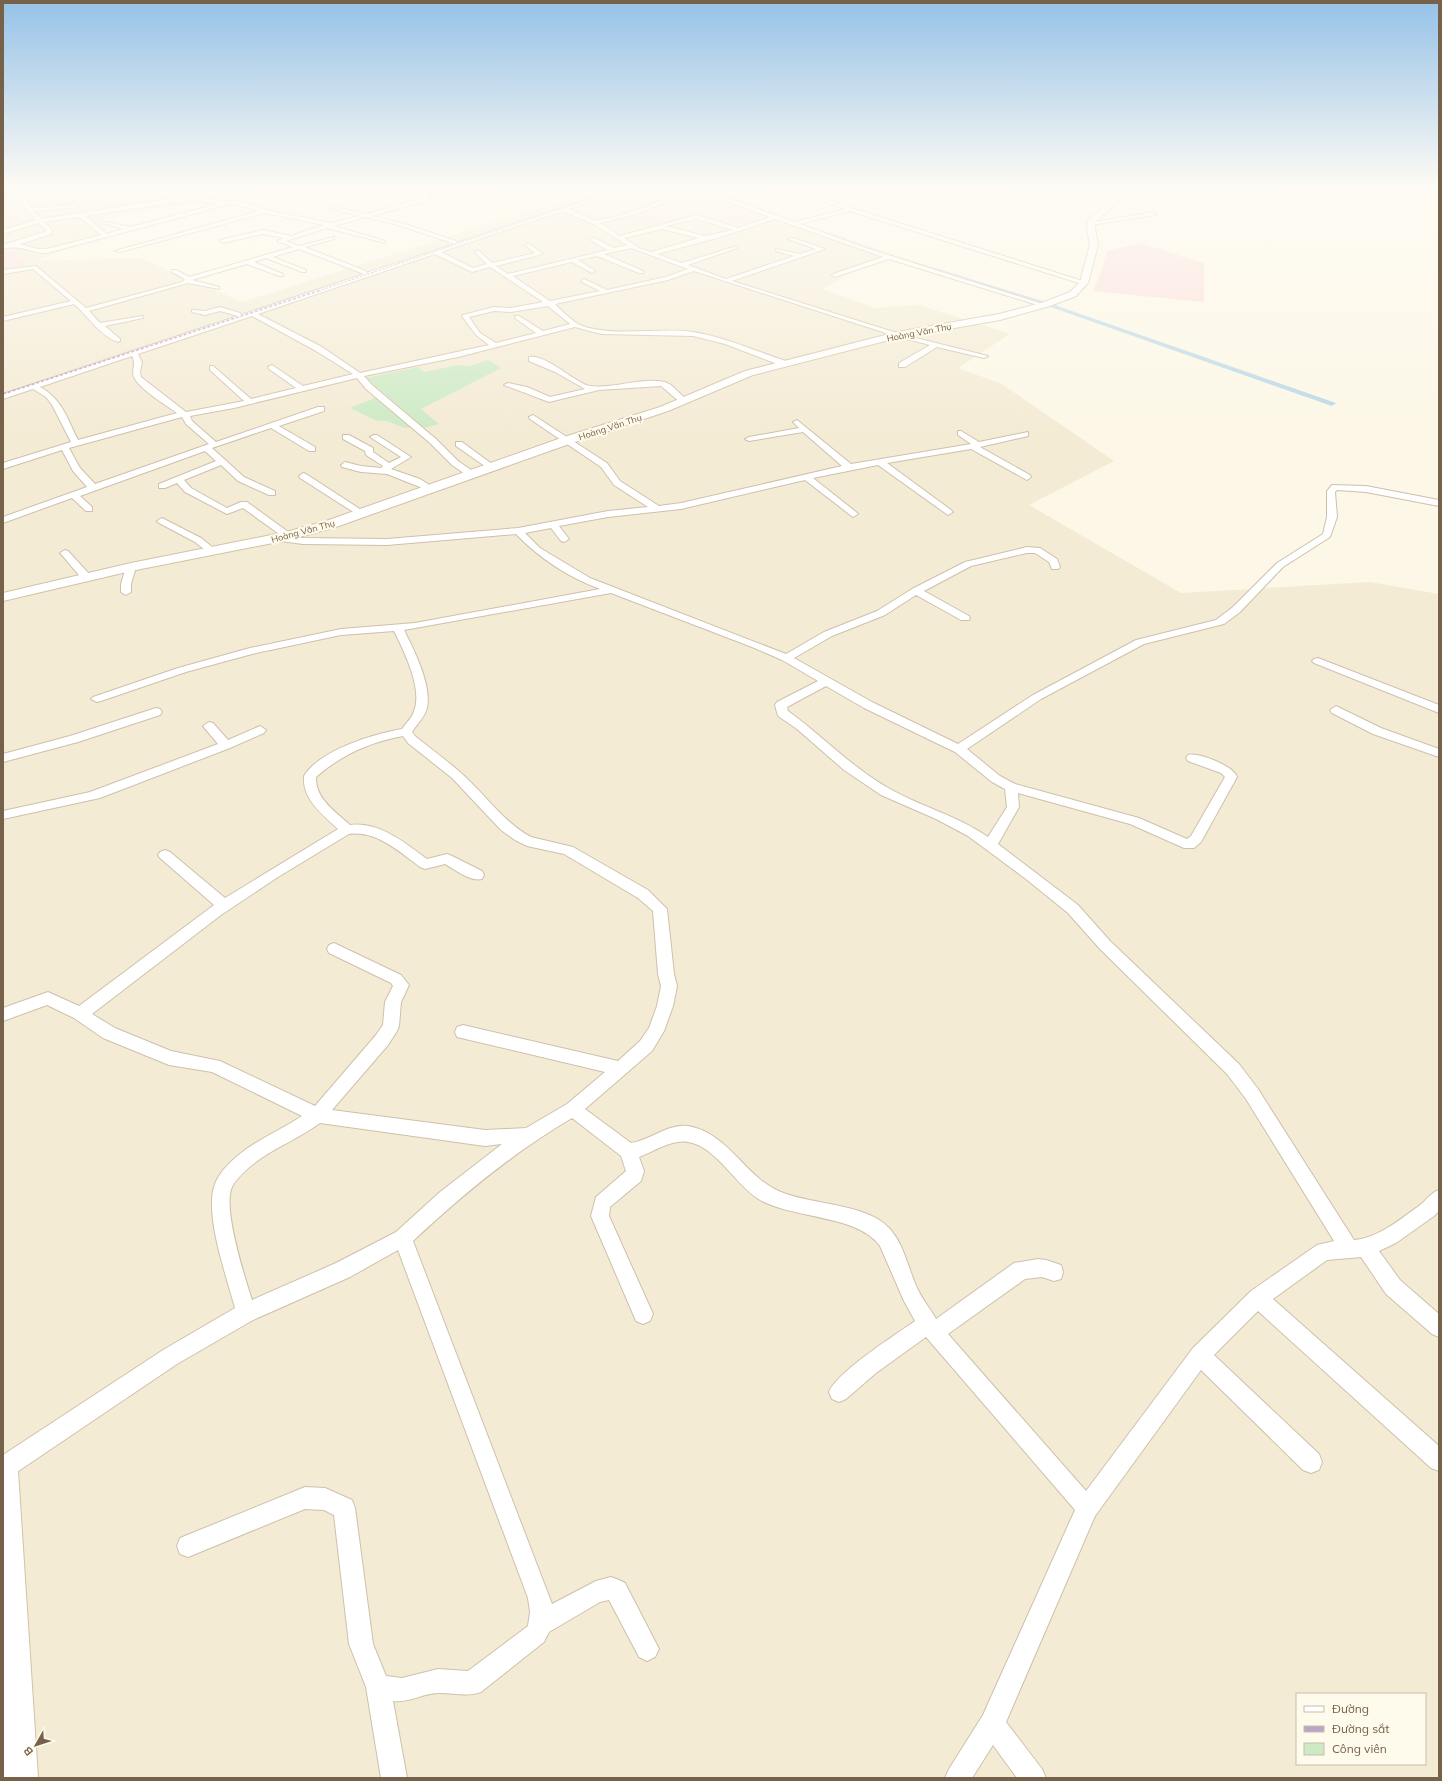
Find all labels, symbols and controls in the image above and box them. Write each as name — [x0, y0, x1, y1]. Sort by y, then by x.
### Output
street label: Hoàng Văn Thụ — [886, 320, 952, 344]
street label: Hoàng Văn Thụ — [577, 412, 643, 442]
street label: Hoàng Văn Thụ — [270, 517, 336, 545]
legend — [1296, 1693, 1426, 1765]
text: Đường — [1332, 1701, 1369, 1716]
text: Đường sắt — [1332, 1721, 1390, 1736]
north arrow — [16, 1725, 56, 1765]
text: Công viên — [1332, 1741, 1387, 1756]
text: B — [20, 1744, 36, 1759]

